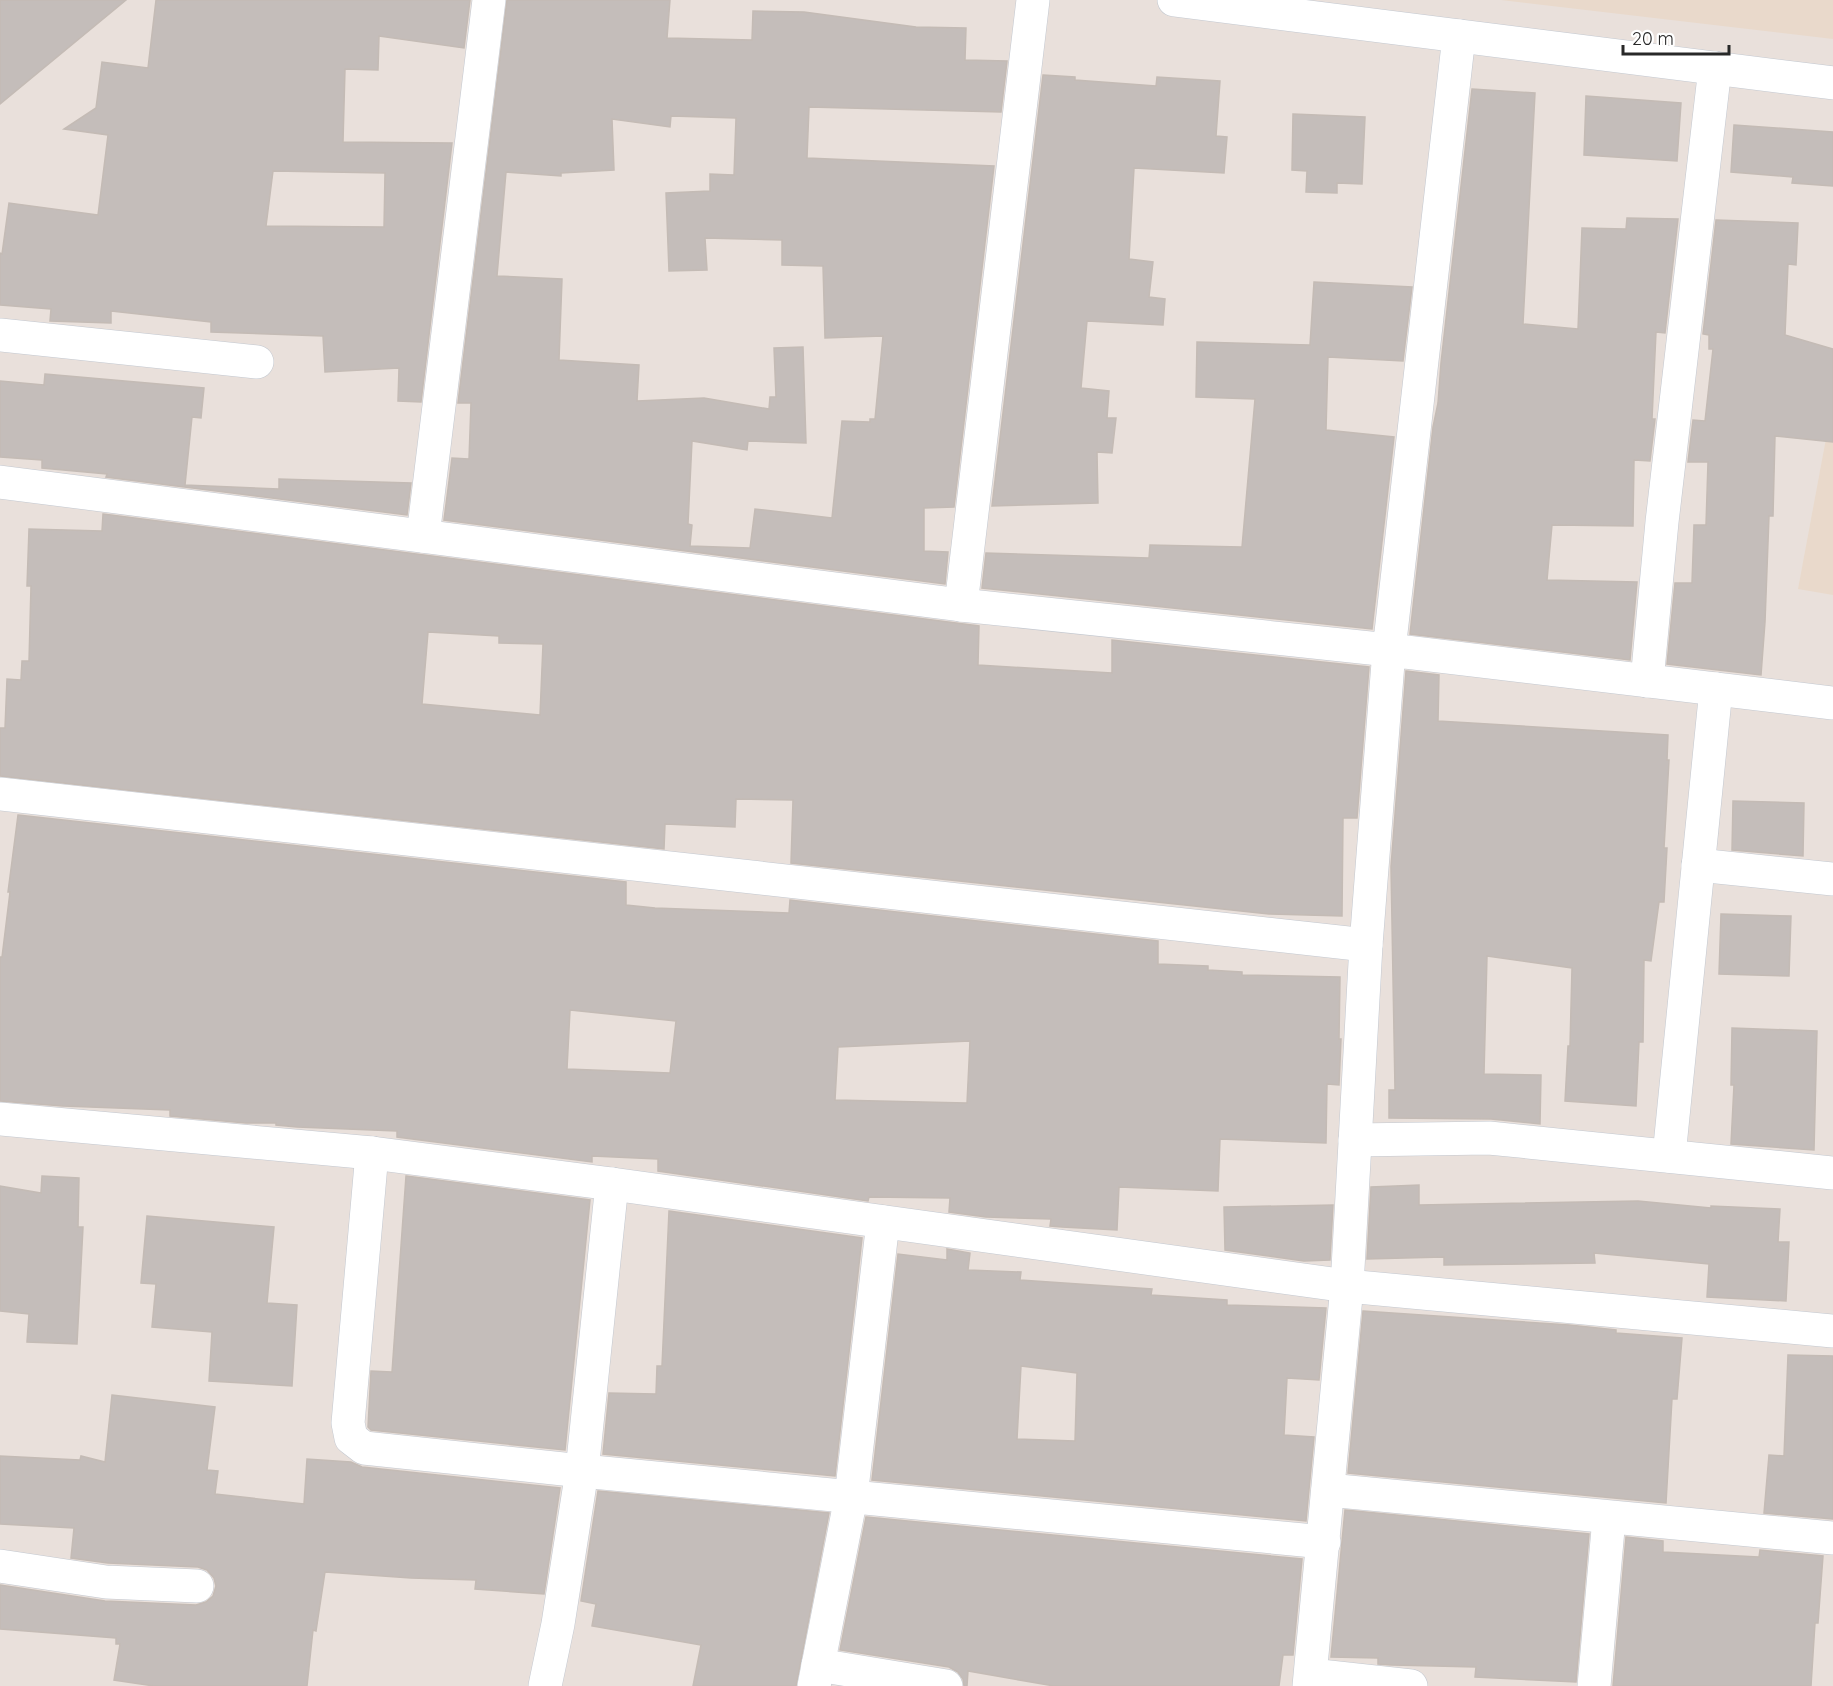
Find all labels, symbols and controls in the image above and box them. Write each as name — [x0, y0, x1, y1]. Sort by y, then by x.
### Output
scale bar — [1623, 18, 1730, 56]
text: 20 m — [1632, 27, 1674, 50]

